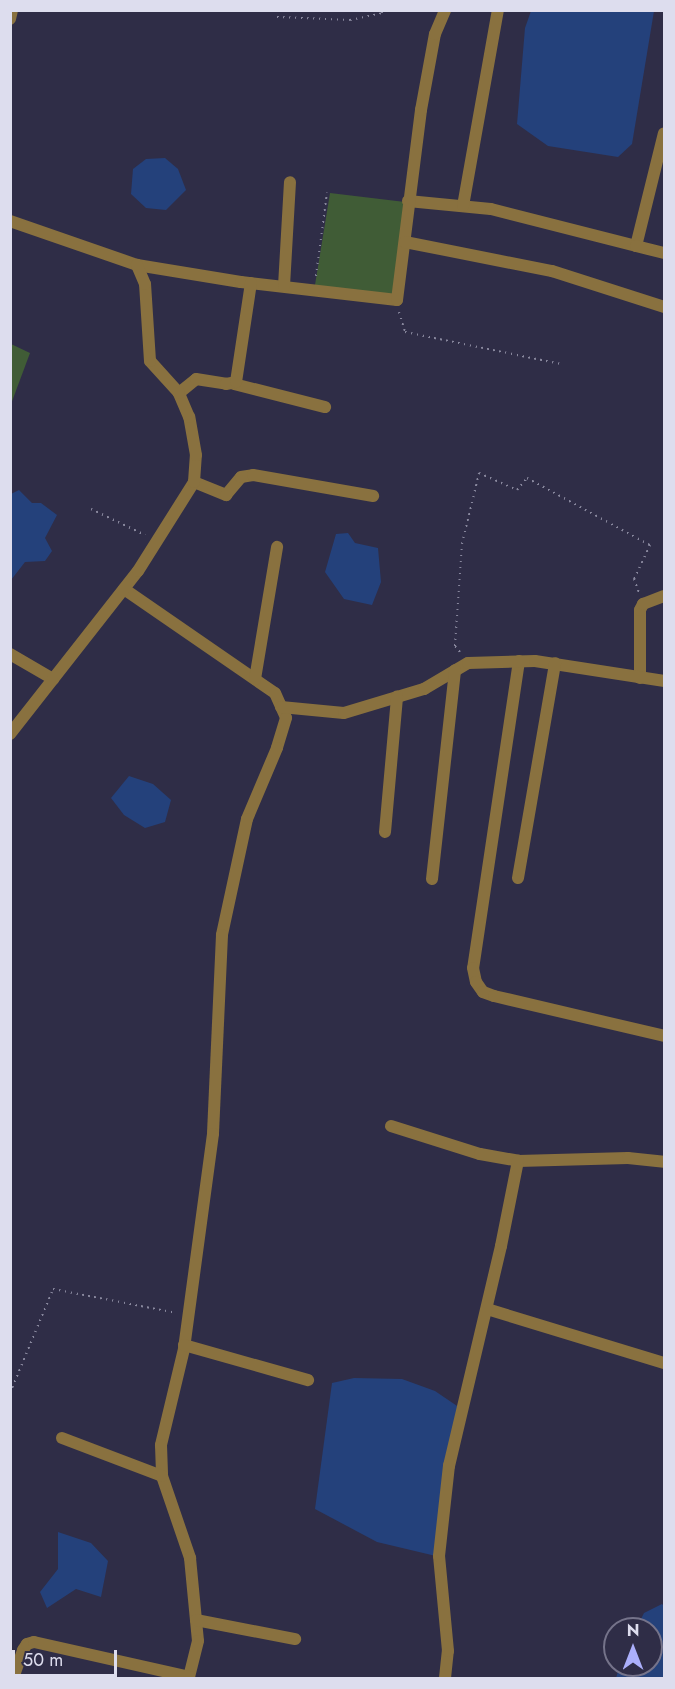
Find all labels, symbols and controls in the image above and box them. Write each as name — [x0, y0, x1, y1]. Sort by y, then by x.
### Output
north arrow — [603, 1617, 663, 1677]
text: N — [627, 1619, 639, 1642]
scale bar — [15, 1638, 120, 1676]
text: 50 m — [23, 1647, 63, 1673]

